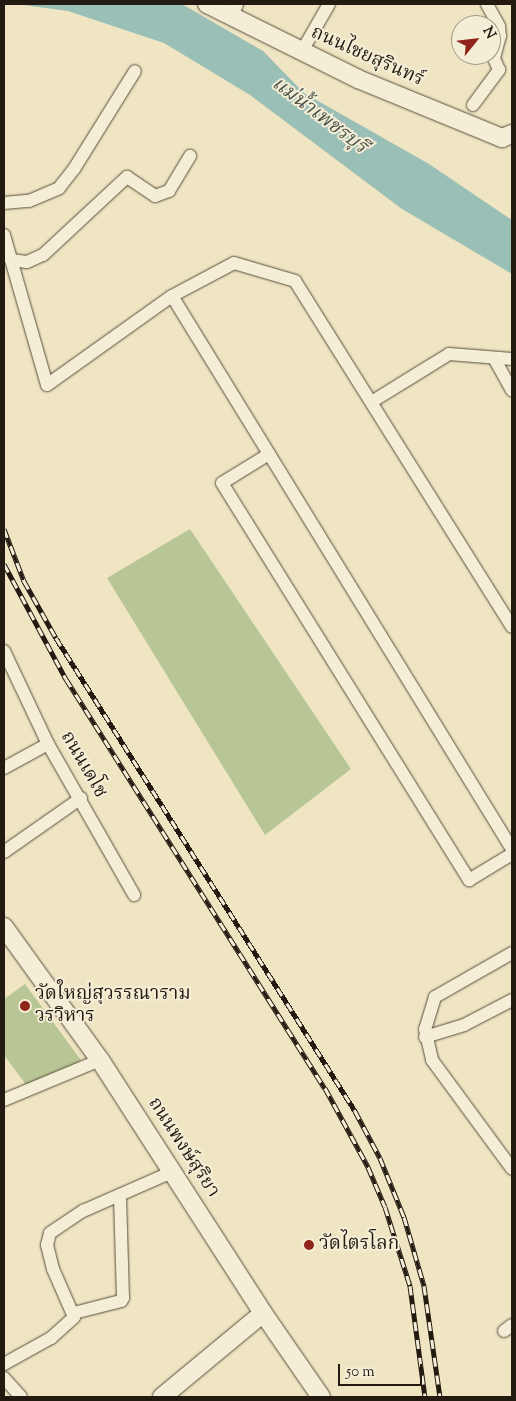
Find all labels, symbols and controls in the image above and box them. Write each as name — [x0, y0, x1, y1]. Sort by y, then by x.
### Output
north arrow — [451, 15, 501, 65]
street label: ถนนไชยสุรินทร์ — [307, 22, 427, 92]
text: N — [477, 23, 500, 43]
water label: แม่น้ำเพชรบุรี — [266, 72, 372, 160]
street label: ถนนเดโช — [55, 727, 111, 803]
place label: วัดใหญ่สุวรรณาราม วรวิหาร — [35, 984, 191, 1028]
marker: วัดใหญ่สุวรรณาราม วรวิหาร — [19, 1000, 31, 1012]
street label: ถนนพงษ์สุริยา — [142, 1094, 224, 1202]
place label: วัดไตรโลก — [319, 1234, 399, 1256]
marker: วัดไตรโลก — [303, 1239, 315, 1251]
scale bar — [341, 1354, 425, 1386]
text: 50 m — [346, 1362, 375, 1383]

